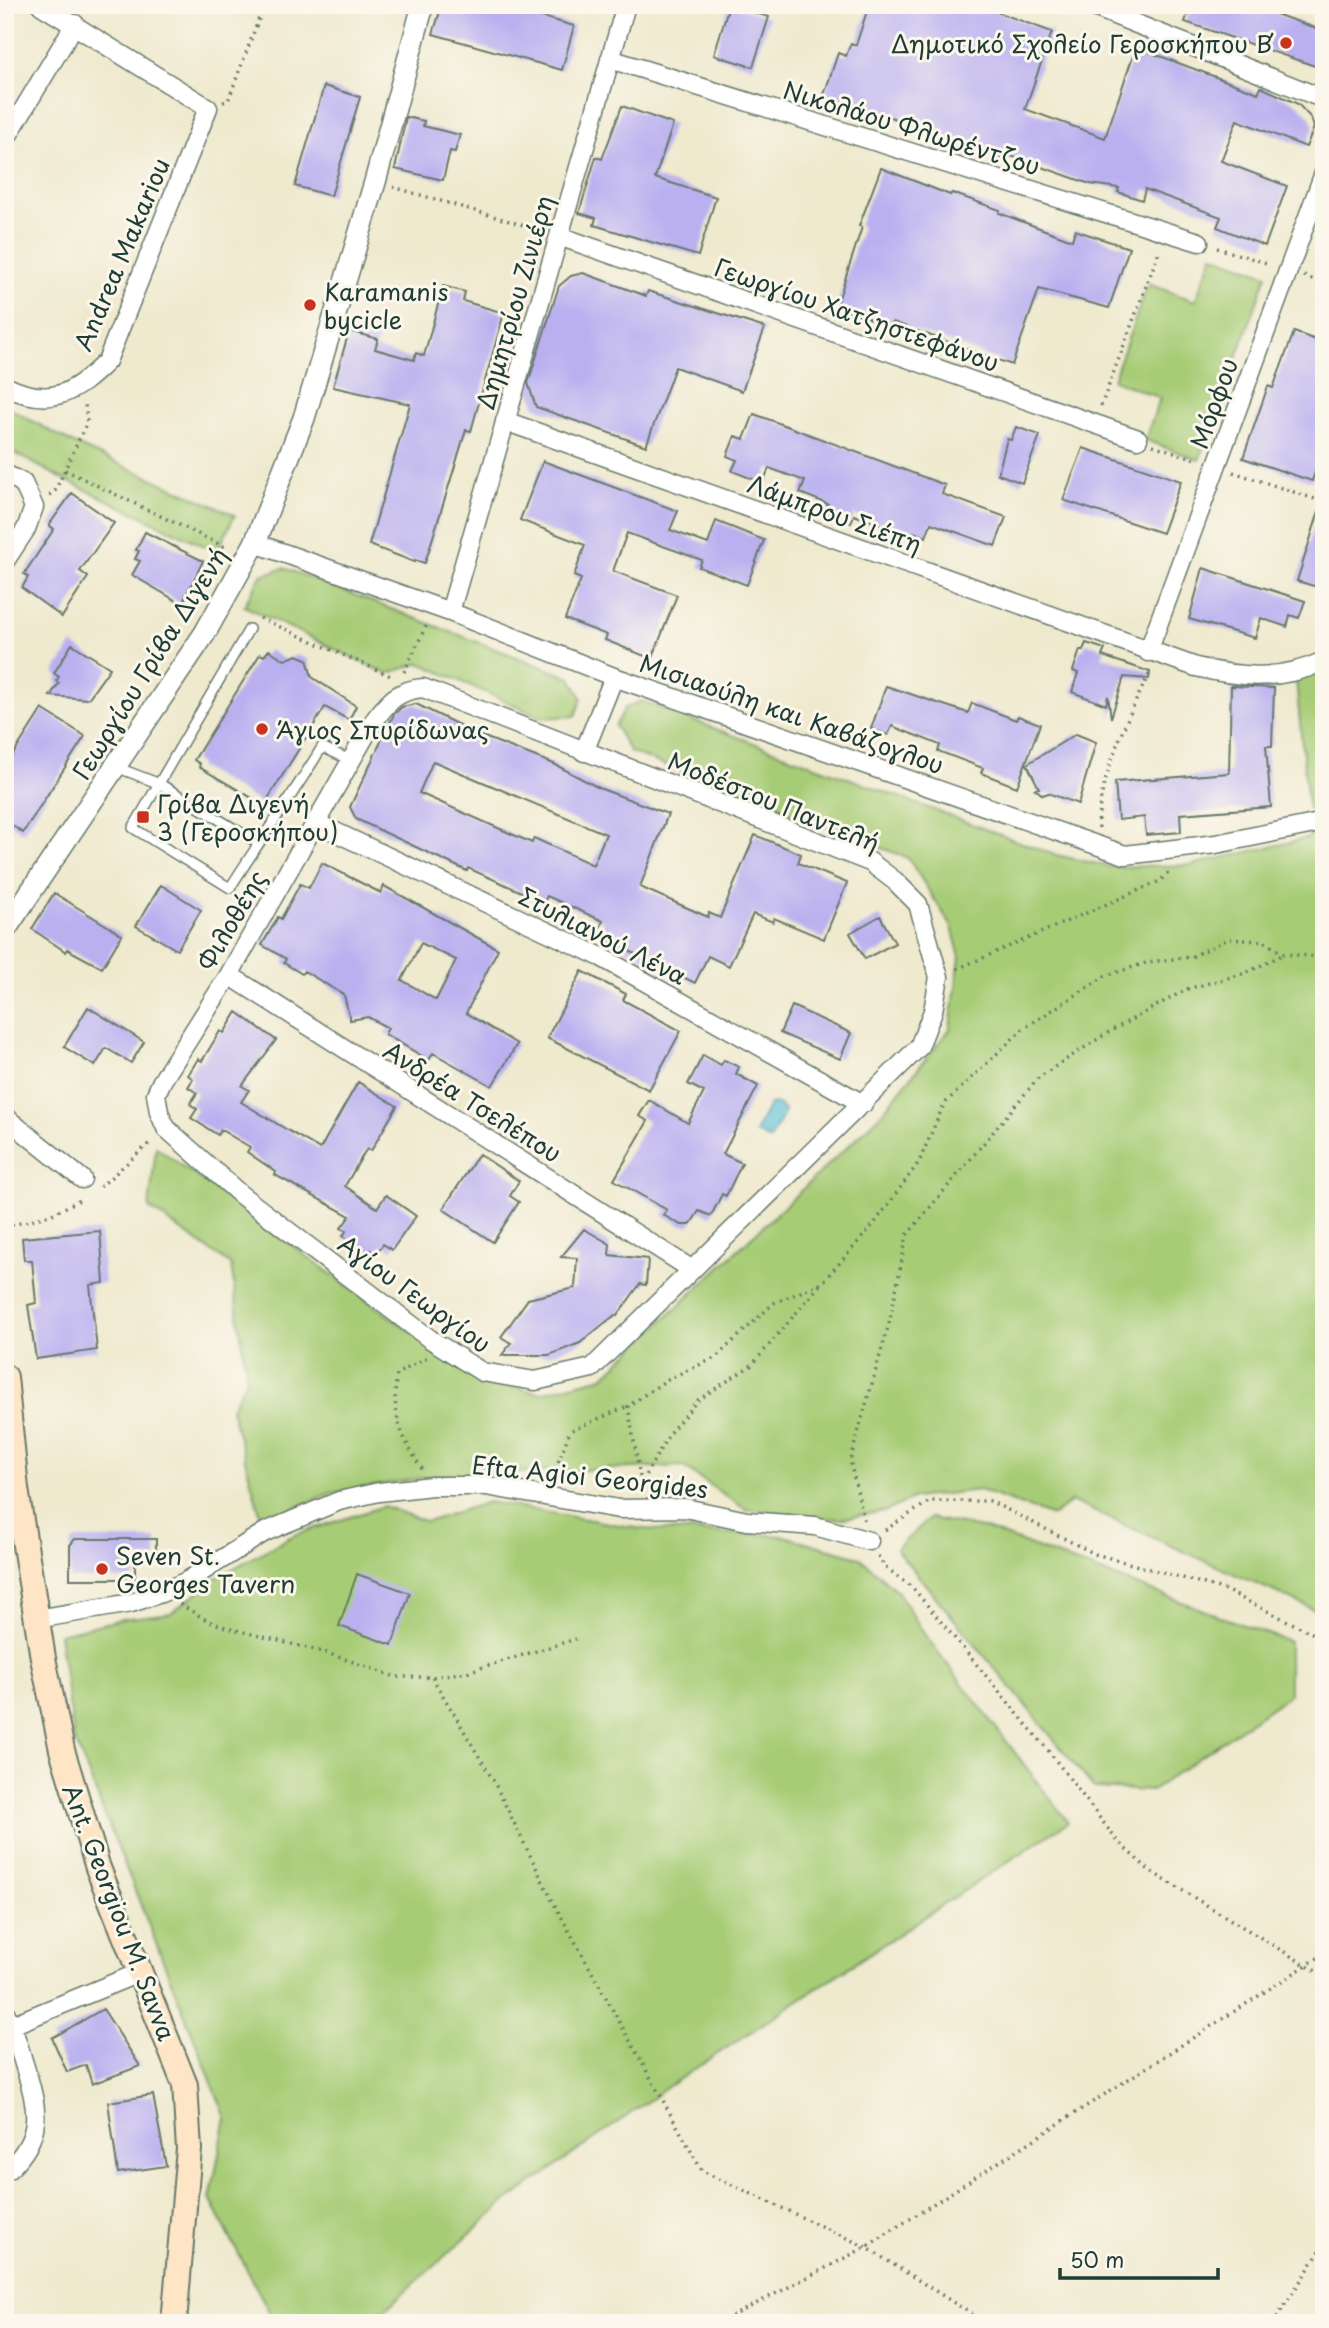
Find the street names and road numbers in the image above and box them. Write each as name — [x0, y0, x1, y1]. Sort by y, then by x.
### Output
street label: Νικολάου Φλωρέντζου — [779, 71, 1045, 183]
street label: Andrea Makariou — [64, 152, 178, 356]
street label: Δημητρίου Ζινιέρη — [466, 191, 562, 413]
street label: Γεωργίου Χατζηστεφάνου — [710, 248, 1004, 380]
street label: Μόρφου — [1180, 353, 1246, 453]
street label: Λάμπρου Σιέπη — [743, 465, 927, 561]
street label: Γεωργίου Γρίβα Διγενή — [63, 540, 235, 786]
street label: Μισιαούλη και Καβάζογλου — [635, 644, 949, 782]
street label: Μοδέστου Παντελή — [663, 742, 885, 860]
street label: Φιλοθέης — [188, 863, 274, 977]
street label: Στυλιανού Λένα — [513, 877, 693, 993]
street label: Ανδρέα Τσελέπου — [377, 1032, 569, 1170]
street label: Αγίου Γεωργίου — [331, 1225, 499, 1361]
street label: Efta Agioi Georgides — [470, 1446, 710, 1506]
street label: Ant. Georgiou M. Savva — [54, 1779, 186, 2045]

